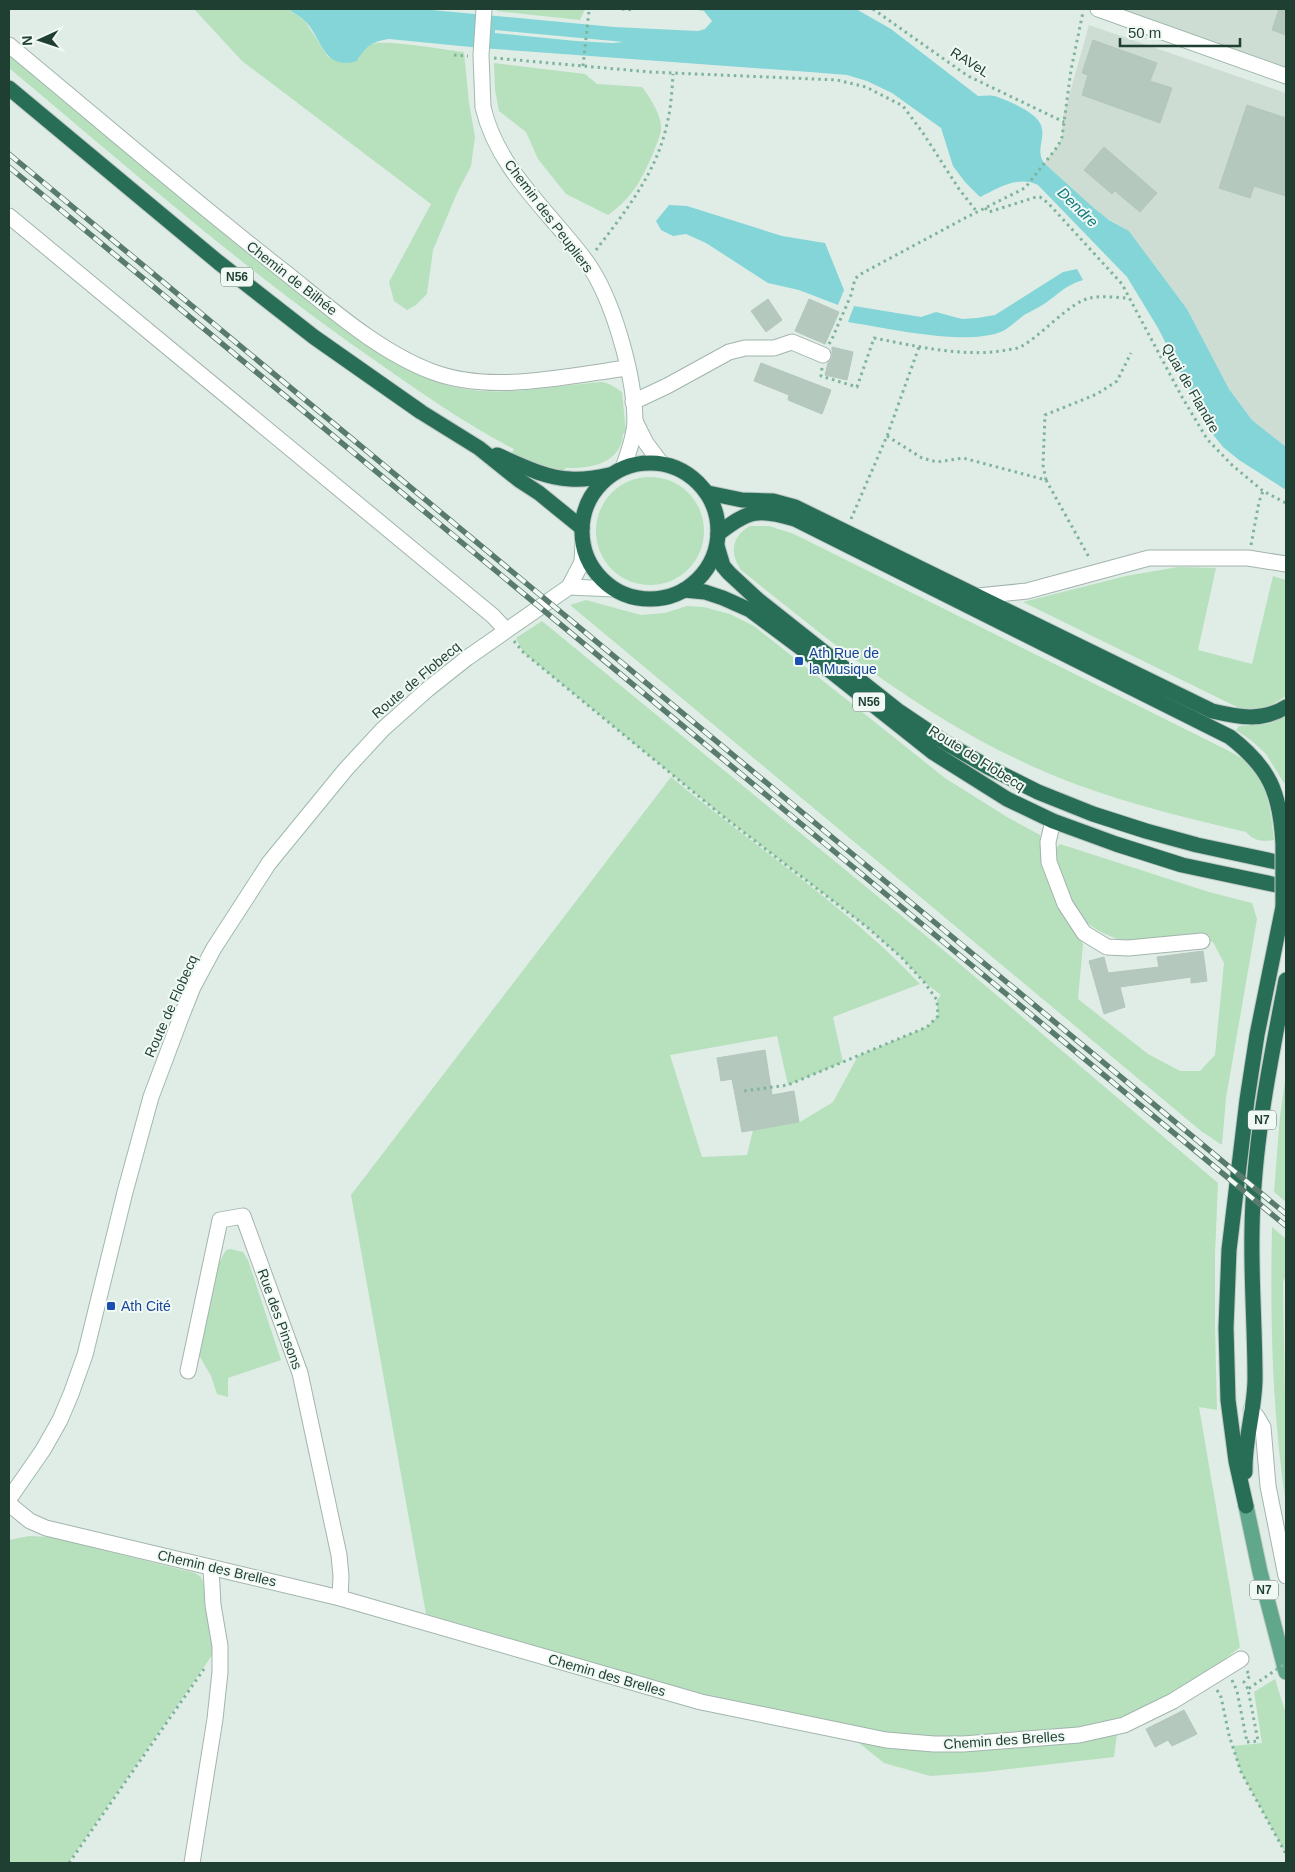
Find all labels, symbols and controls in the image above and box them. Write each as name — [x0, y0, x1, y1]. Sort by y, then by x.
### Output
north arrow — [15, 15, 65, 65]
scale bar — [1120, 15, 1240, 47]
text: 50 m — [1128, 24, 1161, 41]
text: N — [19, 35, 35, 46]
street label: RAVeL — [948, 44, 992, 80]
street label: Chemin des Peupliers — [501, 156, 597, 276]
water label: Dendre — [1054, 184, 1102, 230]
street label: Chemin de Bilhée — [244, 238, 341, 318]
road number: N56 — [221, 268, 253, 286]
street label: Quai de Flandre — [1159, 341, 1223, 436]
street label: Route de Flobecq — [369, 638, 463, 722]
place label: Ath Rue de la Musique — [809, 645, 879, 677]
marker: Ath Rue de la Musique — [793, 655, 805, 667]
road number: N56 — [853, 692, 885, 712]
street label: Route de Flobecq — [926, 722, 1028, 794]
street label: Route de Flobecq — [141, 952, 201, 1060]
road number: N7 — [1248, 1110, 1276, 1130]
street label: Rue des Pinsons — [254, 1267, 306, 1371]
place label: Ath Cité — [121, 1298, 171, 1314]
marker: Ath Cité — [105, 1300, 117, 1312]
street label: Chemin des Brelles — [156, 1547, 278, 1589]
road number: N7 — [1250, 1580, 1278, 1600]
street label: Chemin des Brelles — [546, 1651, 668, 1699]
street label: Chemin des Brelles — [943, 1728, 1065, 1752]

